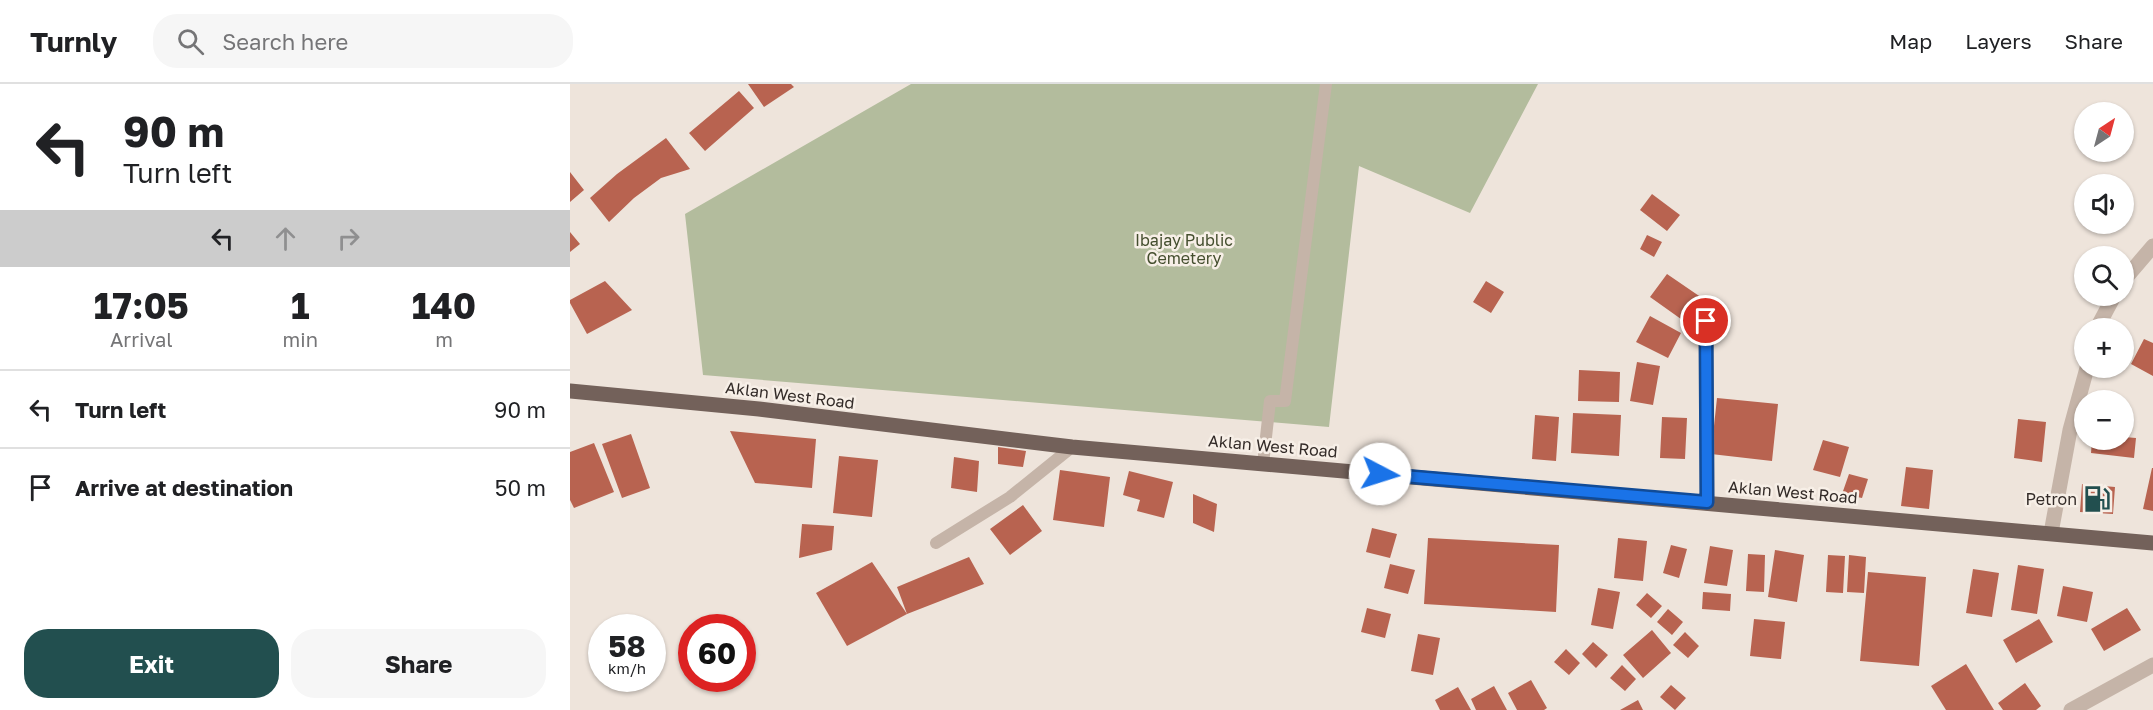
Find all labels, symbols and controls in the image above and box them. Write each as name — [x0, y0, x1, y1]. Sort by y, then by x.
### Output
search box — [153, 14, 573, 68]
text: Turnly — [30, 25, 117, 58]
icon: search — [174, 25, 207, 58]
text: Search here — [222, 28, 348, 55]
text: Map — [1889, 28, 1932, 54]
text: Layers — [1965, 28, 2032, 54]
text: Share — [2065, 28, 2123, 54]
north arrow — [2074, 102, 2134, 162]
map controls — [2074, 102, 2134, 450]
text: 90 m — [123, 106, 224, 156]
icon: left — [24, 108, 102, 186]
text: Turn left — [123, 157, 232, 189]
button: sound — [2074, 174, 2134, 234]
icon: left — [206, 222, 239, 255]
icon: ahead — [269, 222, 302, 255]
icon: right — [332, 222, 365, 255]
park label: Ibajay Public Cemetery — [1135, 230, 1233, 268]
button: search — [2074, 246, 2134, 306]
text: 17:05 — [94, 284, 189, 327]
text: 1 — [291, 284, 310, 327]
text: 140 — [412, 284, 476, 327]
pin — [1680, 295, 1731, 346]
icon: arrive — [1689, 304, 1722, 337]
button: + — [2074, 318, 2134, 378]
text: Arrival — [110, 327, 173, 351]
text: min — [283, 327, 318, 351]
text: m — [435, 327, 453, 351]
street label: Aklan West Road — [724, 377, 856, 413]
button: − — [2074, 390, 2134, 450]
icon: left — [24, 393, 57, 426]
text: Turn left — [75, 396, 166, 423]
text: 90 m — [494, 396, 546, 423]
street label: Aklan West Road — [1207, 430, 1339, 462]
position arrow — [1348, 442, 1412, 506]
icon: arrive — [24, 471, 57, 504]
text: Arrive at destination — [75, 474, 293, 501]
text: 50 m — [495, 474, 546, 501]
street label: Aklan West Road — [1727, 476, 1859, 508]
fuel station icon: Petron — [2082, 484, 2112, 514]
place label: Petron — [2025, 489, 2077, 509]
speed limit sign: 60 — [678, 614, 756, 692]
text: 58 — [608, 628, 646, 664]
button: Exit — [24, 629, 279, 698]
button: Share — [291, 629, 546, 698]
text: km/h — [608, 659, 646, 677]

